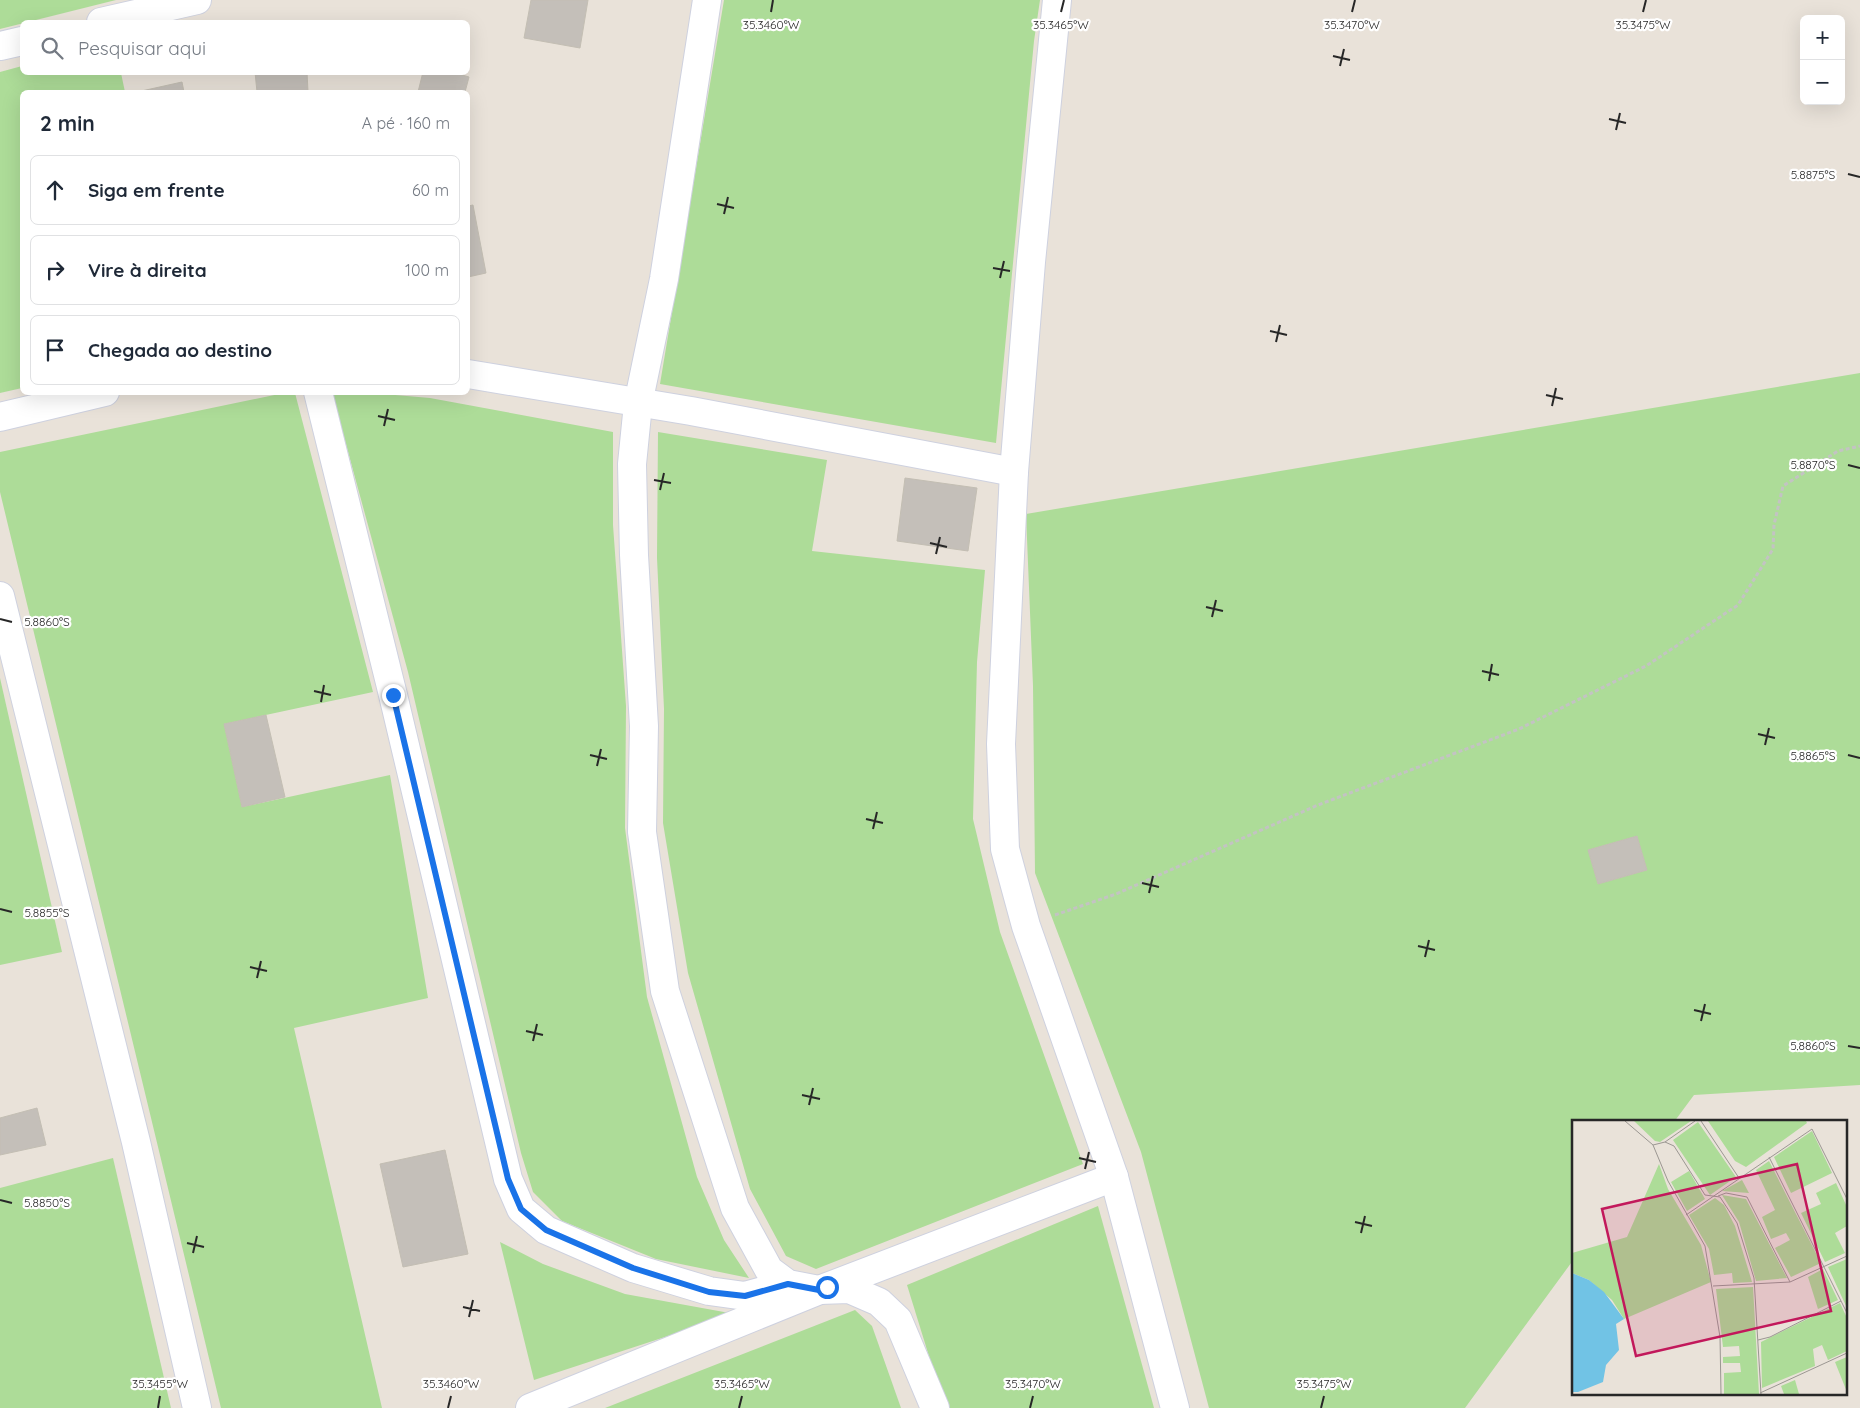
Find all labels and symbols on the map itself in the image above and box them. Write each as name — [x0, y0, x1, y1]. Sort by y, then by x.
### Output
text: 35.3460°W — [743, 17, 800, 32]
text: 35.3465°W — [1033, 17, 1089, 32]
text: 35.3470°W — [1324, 17, 1380, 32]
text: 35.3475°W — [1615, 17, 1671, 32]
text: 5.8875°S — [1791, 167, 1835, 182]
text: 5.8870°S — [1790, 457, 1836, 472]
text: 5.8860°S — [24, 614, 70, 629]
route end — [382, 684, 405, 707]
text: 5.8865°S — [1790, 748, 1836, 763]
text: 5.8855°S — [24, 905, 70, 920]
text: 5.8860°S — [1790, 1038, 1836, 1053]
inset map — [1572, 1120, 1848, 1396]
text: 5.8850°S — [24, 1195, 70, 1210]
route start — [816, 1276, 839, 1299]
text: 35.3455°W — [132, 1376, 188, 1391]
text: 35.3460°W — [423, 1376, 480, 1391]
text: 35.3465°W — [714, 1376, 770, 1391]
text: 35.3470°W — [1005, 1376, 1061, 1391]
text: 35.3475°W — [1296, 1376, 1352, 1391]

